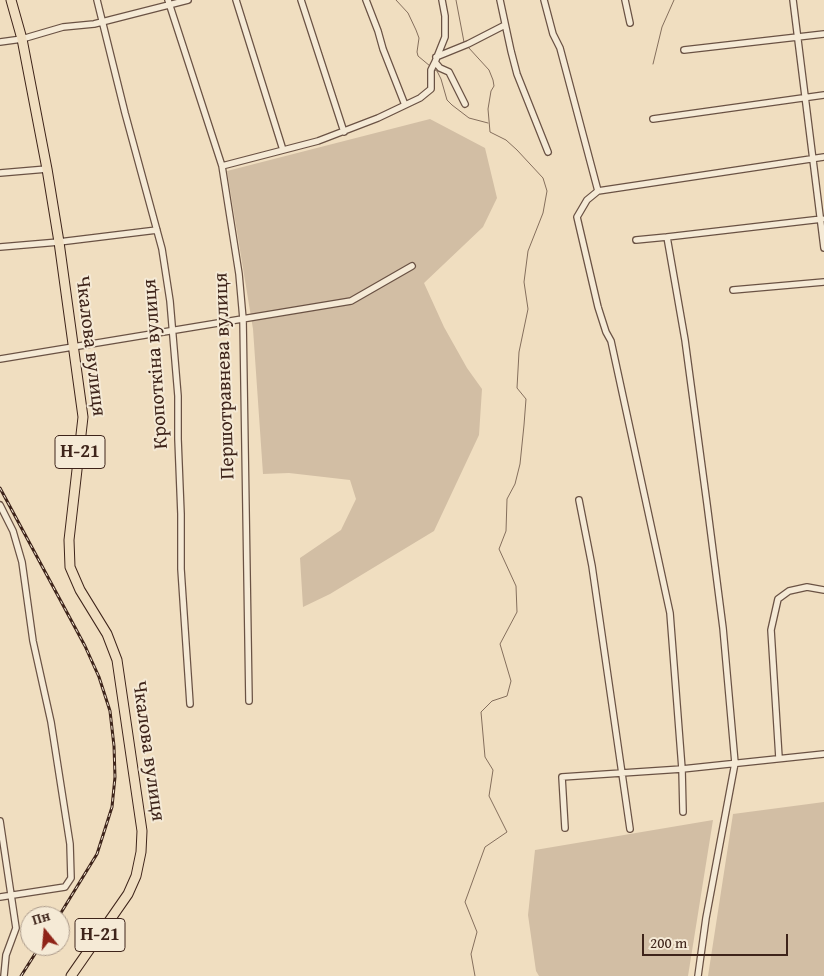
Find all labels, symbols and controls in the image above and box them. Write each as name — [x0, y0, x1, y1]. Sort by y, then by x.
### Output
street label: Першотравнева вулиця — [209, 272, 241, 480]
street label: Чкалова вулиця — [69, 274, 111, 418]
street label: Кропоткіна вулиця — [138, 278, 174, 450]
road number: Н-21 — [55, 436, 105, 468]
street label: Чкалова вулиця — [126, 679, 170, 823]
text: Пн — [29, 905, 52, 930]
north arrow — [20, 906, 70, 956]
road number: Н-21 — [75, 918, 125, 952]
scale bar — [644, 924, 790, 956]
text: 200 m — [650, 932, 687, 953]

